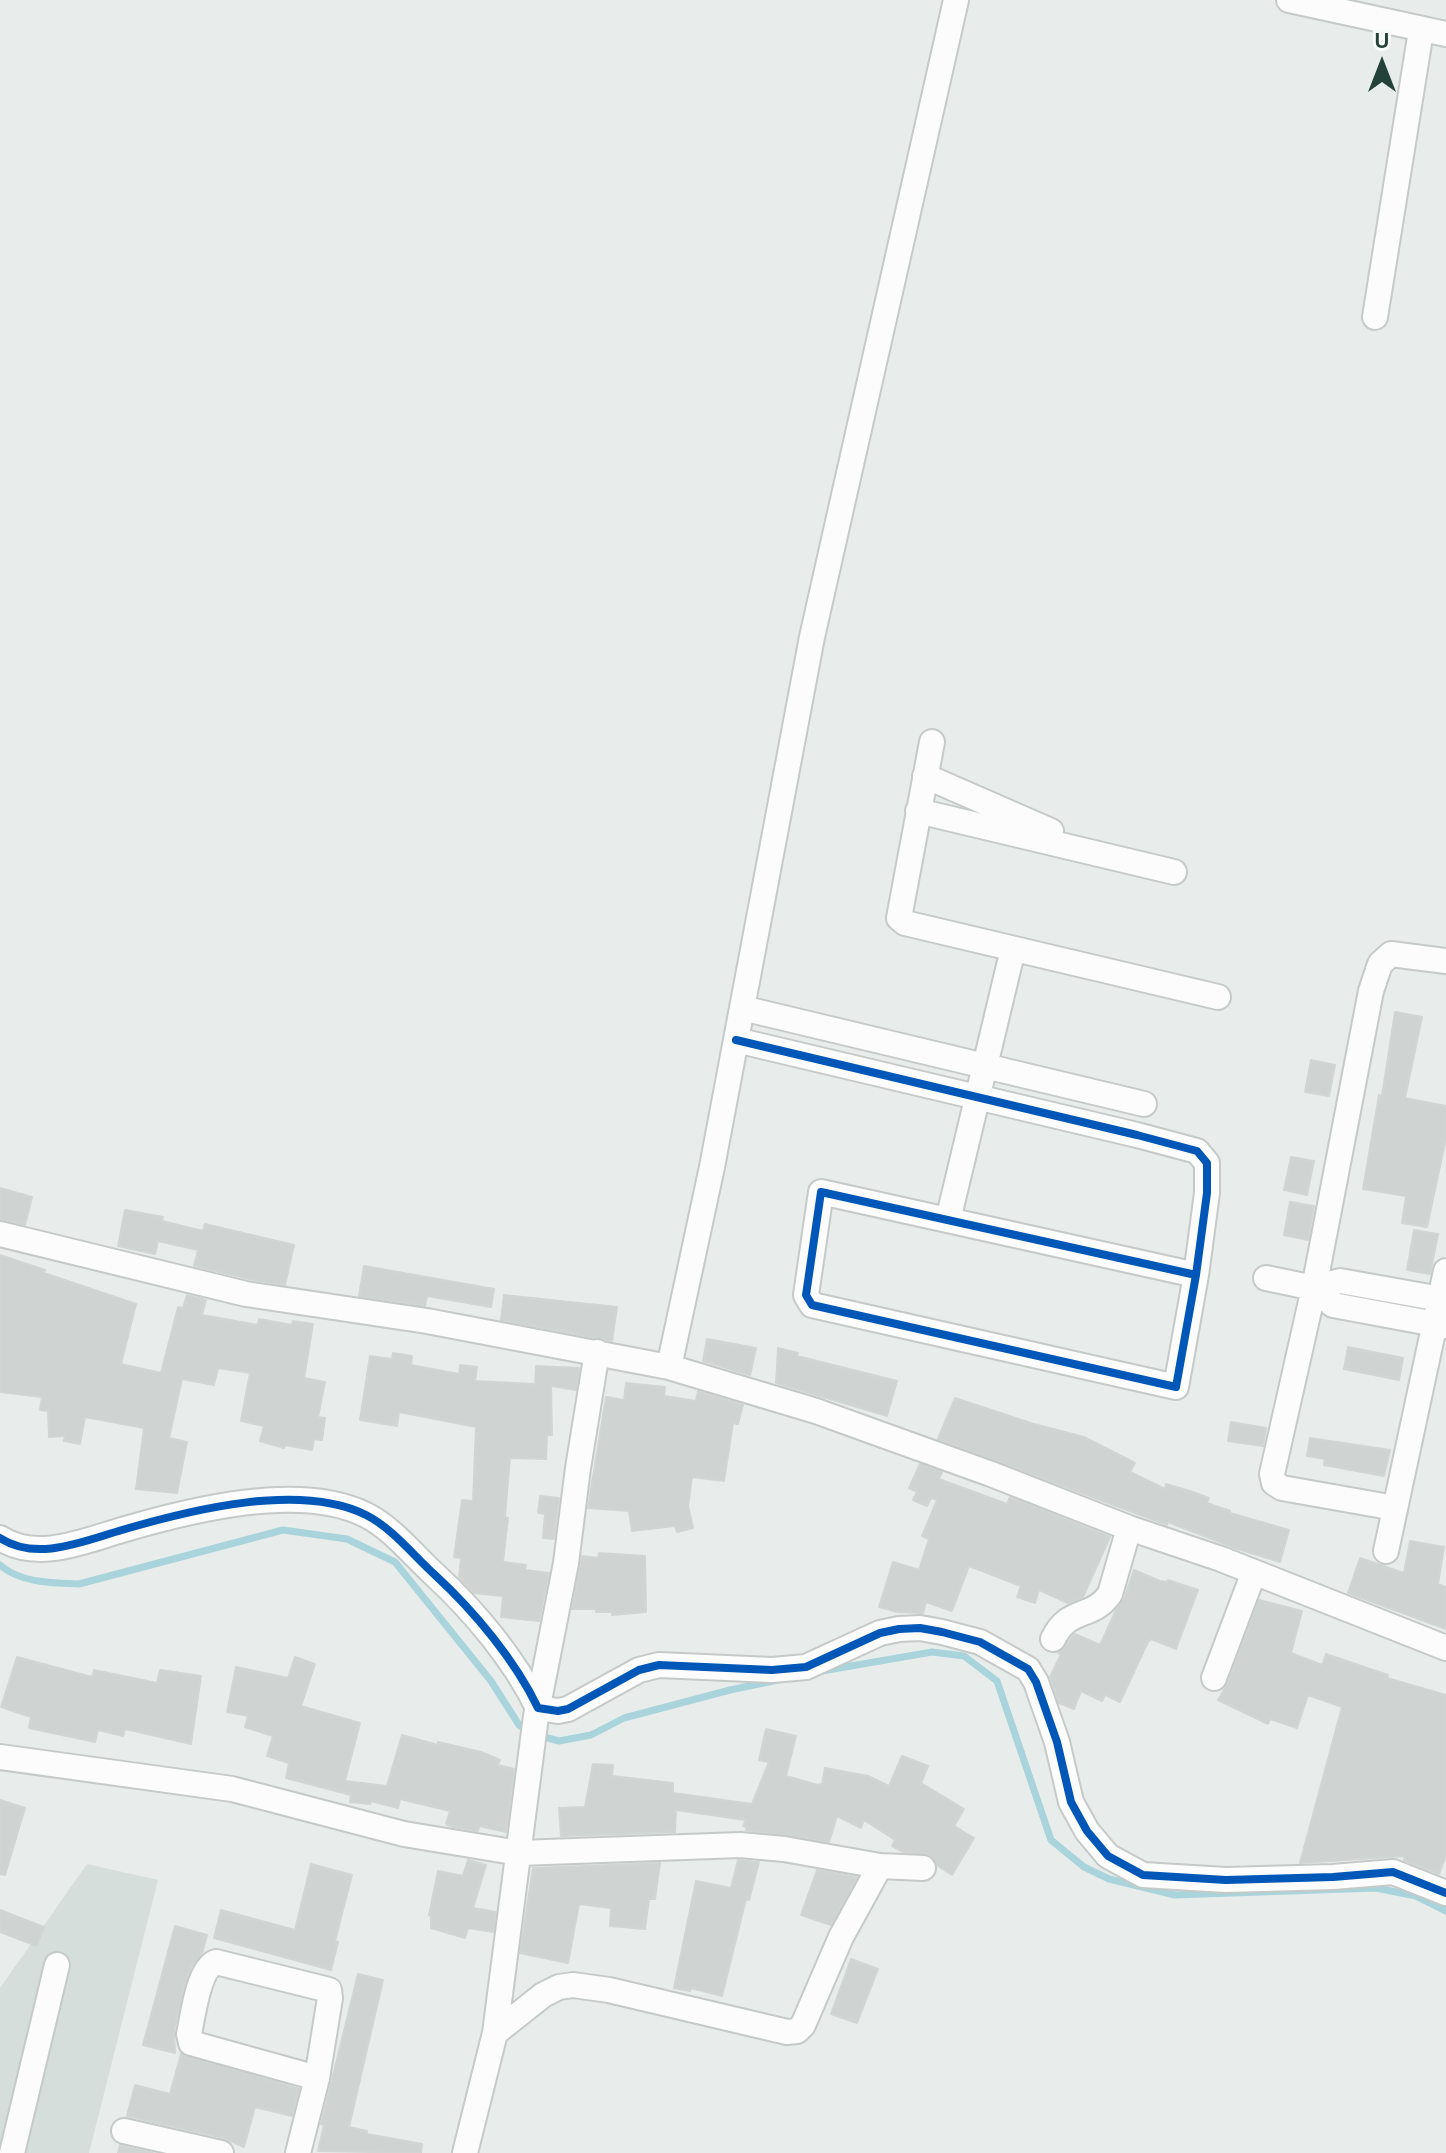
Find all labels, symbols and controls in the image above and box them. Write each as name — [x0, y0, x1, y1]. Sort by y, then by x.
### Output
north arrow — [1342, 24, 1422, 104]
text: U — [1375, 26, 1389, 54]

